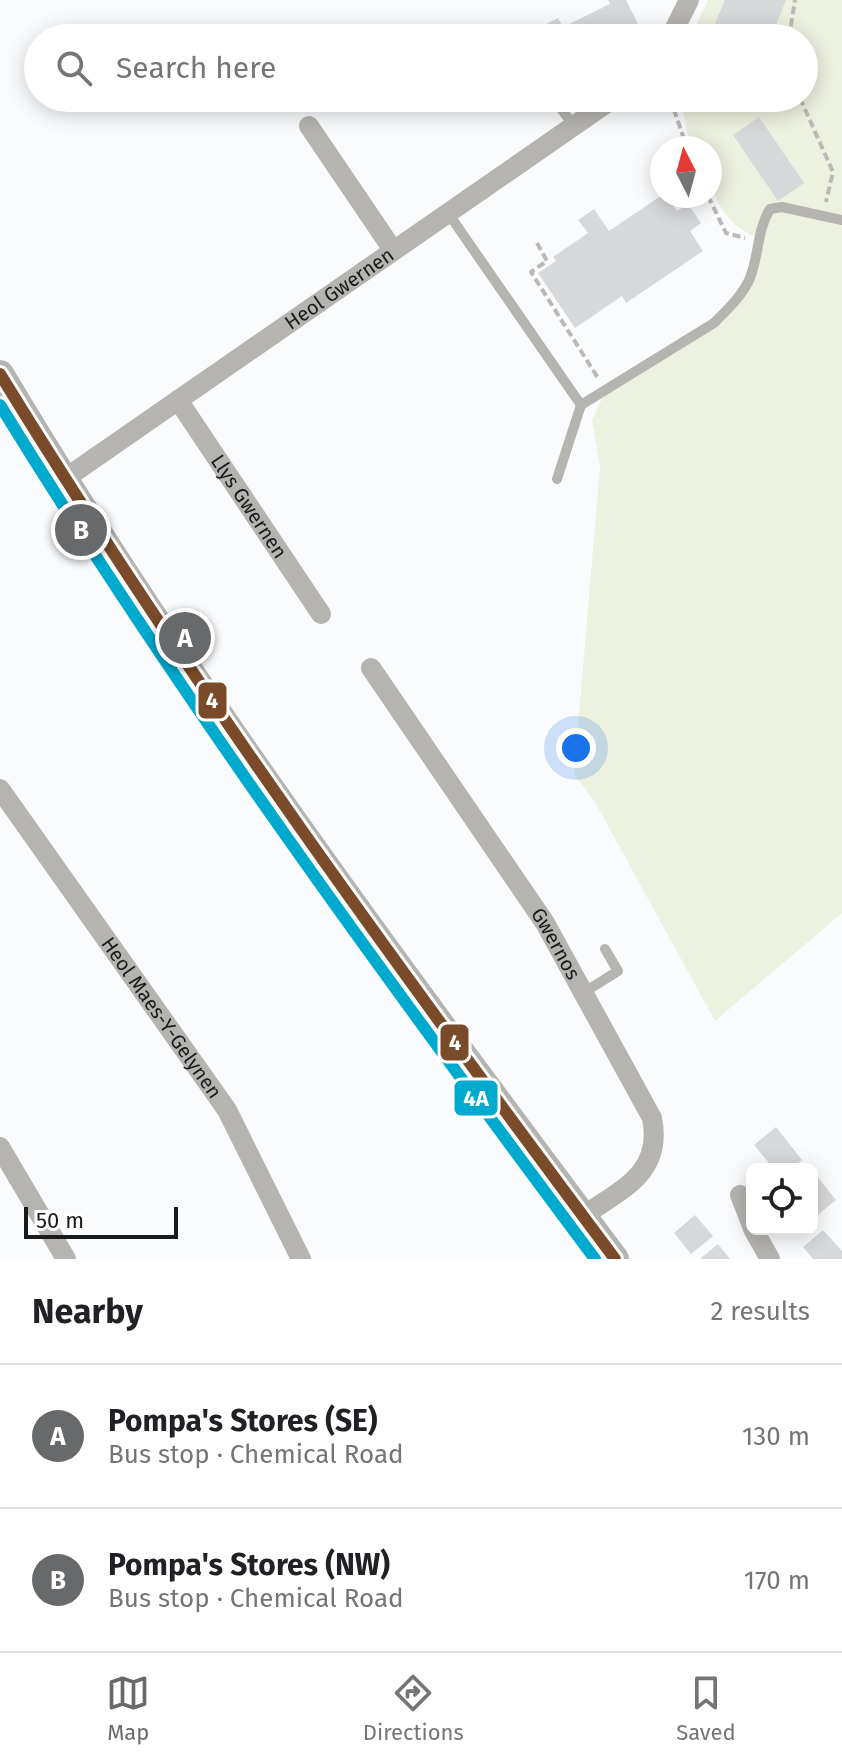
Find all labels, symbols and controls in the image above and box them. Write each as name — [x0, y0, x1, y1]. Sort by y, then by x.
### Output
search box — [24, 24, 818, 112]
icon: search — [52, 46, 96, 90]
text: Search here — [116, 50, 276, 86]
north arrow — [650, 136, 722, 208]
street label: Heol Gwernen — [280, 242, 398, 335]
street label: Llys Gwernen — [206, 450, 292, 563]
pin: B — [55, 500, 107, 560]
pin: A — [159, 608, 211, 668]
line badge: 4 — [197, 681, 228, 720]
text: 4 — [206, 687, 218, 714]
your location — [556, 728, 596, 768]
street label: Gwernos — [526, 903, 586, 984]
street label: Heol Maes-Y-Gelynen — [96, 932, 227, 1103]
line badge: 4 — [439, 1023, 470, 1062]
text: 4 — [449, 1029, 461, 1056]
line badge: 4A — [453, 1079, 499, 1117]
text: 4A — [463, 1085, 490, 1112]
map controls — [746, 1163, 818, 1235]
button: locate — [746, 1163, 818, 1235]
scale bar — [24, 1203, 178, 1239]
text: 50 m — [36, 1207, 84, 1234]
text: Nearby — [32, 1291, 143, 1332]
text: 2 results — [710, 1296, 810, 1327]
text: Pompa's Stores (SE) — [108, 1403, 378, 1439]
text: A — [50, 1421, 66, 1452]
text: 130 m — [742, 1421, 810, 1452]
text: Bus stop · Chemical Road — [108, 1439, 404, 1470]
text: Pompa's Stores (NW) — [108, 1547, 390, 1583]
text: B — [50, 1565, 66, 1596]
text: 170 m — [744, 1565, 810, 1596]
text: Bus stop · Chemical Road — [108, 1583, 404, 1614]
tab: Map — [106, 1671, 150, 1746]
tab: Directions — [363, 1671, 464, 1746]
tab: Saved — [676, 1671, 736, 1746]

